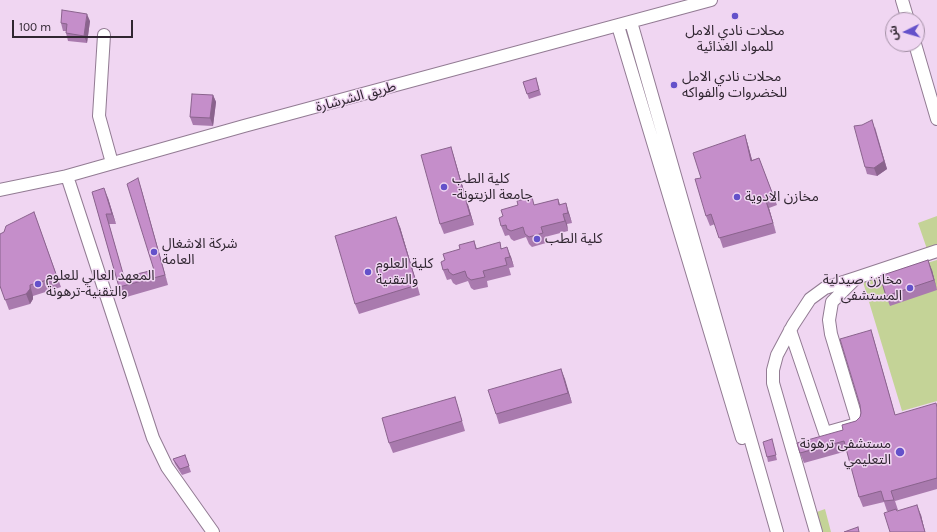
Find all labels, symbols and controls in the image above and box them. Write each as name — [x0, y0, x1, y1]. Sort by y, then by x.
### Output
marker: محلات نادي الامل للمواد الغذائية — [730, 11, 740, 21]
scale bar — [14, 12, 135, 38]
north arrow — [885, 12, 925, 52]
text: 100 m — [19, 20, 51, 34]
place label: محلات نادي الامل للمواد الغذائية — [685, 23, 785, 56]
text: ش — [886, 25, 901, 41]
place label: محلات نادي الامل للخضروات والفواكه — [682, 69, 787, 102]
street label: طريق الشرشارة — [314, 78, 398, 116]
marker: محلات نادي الامل للخضروات والفواكه — [669, 80, 679, 90]
place label: كلية الطب -جامعة الزيتونة — [452, 171, 533, 204]
marker: كلية الطب -جامعة الزيتونة — [439, 182, 449, 192]
place label: مخازن الادوية — [745, 189, 819, 205]
marker: مخازن الادوية — [732, 192, 742, 202]
place label: كلية الطب — [545, 231, 603, 247]
marker: كلية الطب — [532, 234, 542, 244]
place label: شركة الاشغال العامة — [162, 236, 237, 268]
marker: شركة الاشغال العامة — [149, 247, 159, 257]
place label: كلية العلوم والتقنية — [376, 256, 433, 288]
marker: كلية العلوم والتقنية — [363, 267, 373, 277]
place label: المعهد العالي للعلوم والتقنية-ترهونة — [46, 268, 155, 300]
place label: مخازن صيدلية المستشفى — [823, 272, 902, 304]
marker: المعهد العالي للعلوم والتقنية-ترهونة — [33, 279, 43, 289]
marker: مخازن صيدلية المستشفى — [905, 283, 915, 293]
place label: مستشفى ترهونة التعليمي — [800, 436, 891, 468]
marker: مستشفى ترهونة التعليمي — [894, 446, 906, 458]

